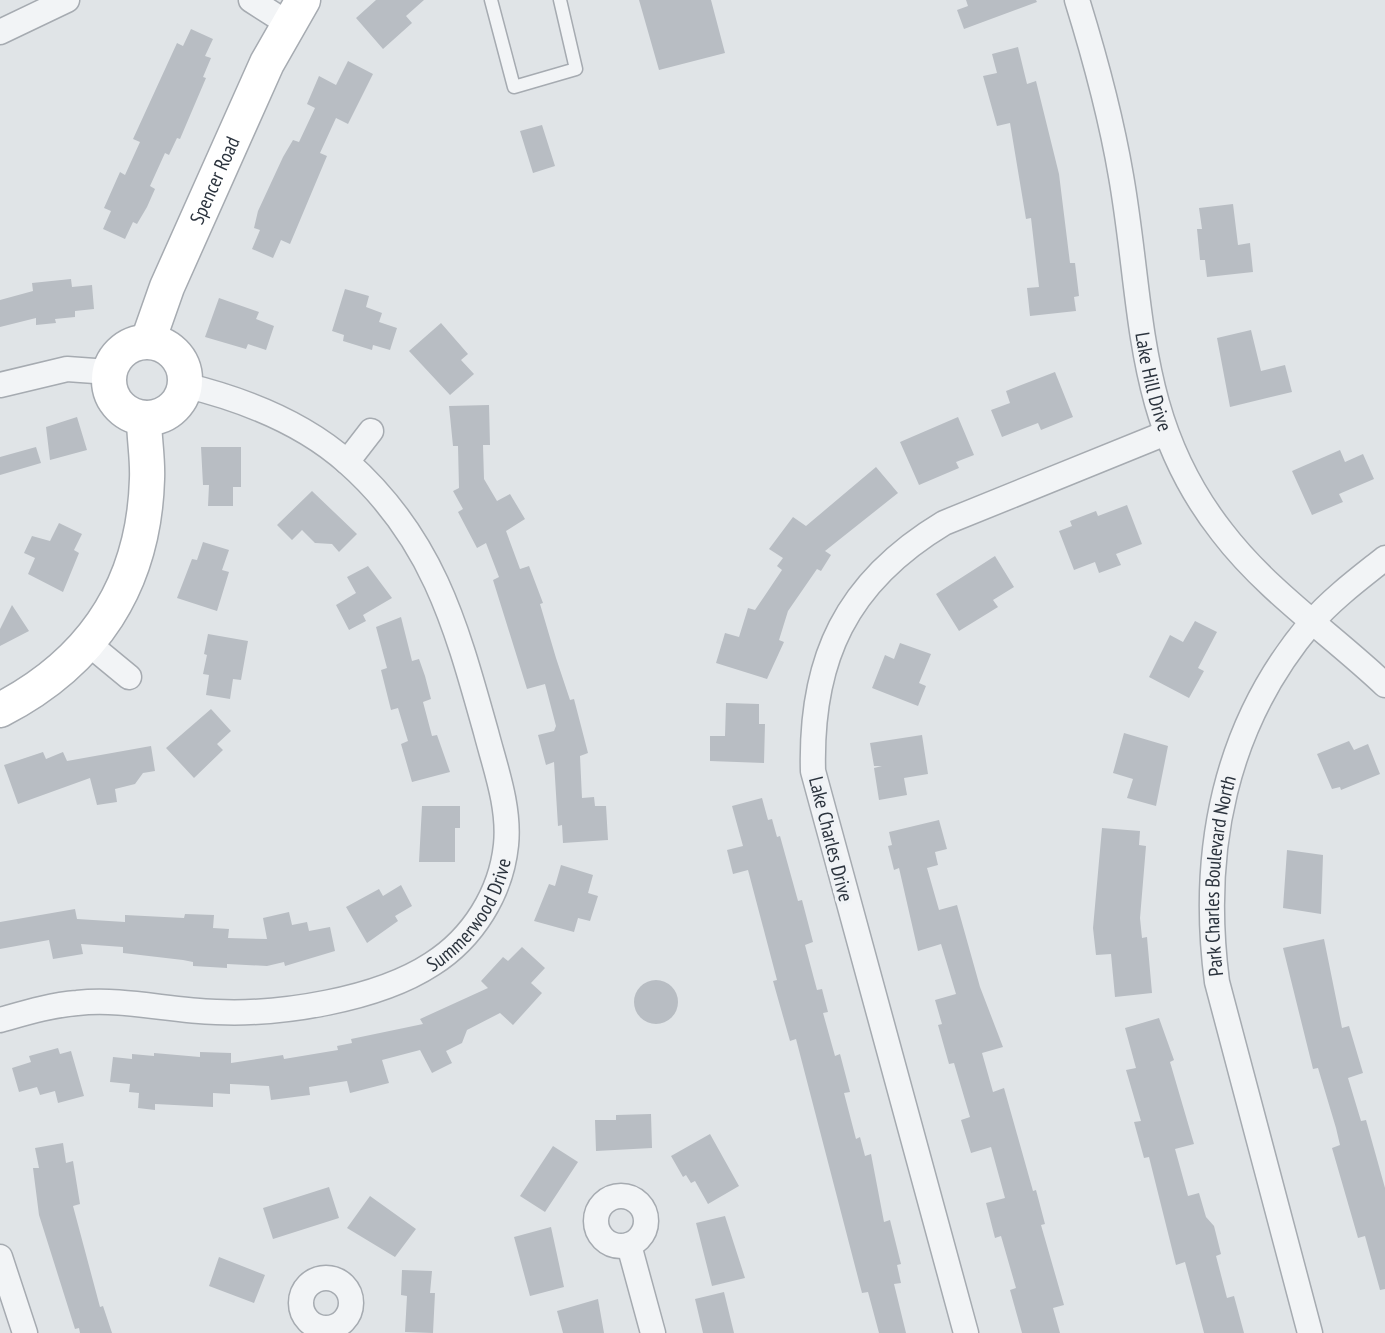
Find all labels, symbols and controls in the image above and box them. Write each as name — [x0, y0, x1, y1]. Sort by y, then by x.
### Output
street label: Spencer Road — [184, 133, 245, 228]
street label: Lake Hill Drive — [1129, 330, 1178, 435]
street label: Park Charles Boulevard North — [1199, 772, 1242, 978]
street label: Lake Charles Drive — [803, 774, 859, 904]
street label: Summerwood Drive — [421, 856, 517, 977]

